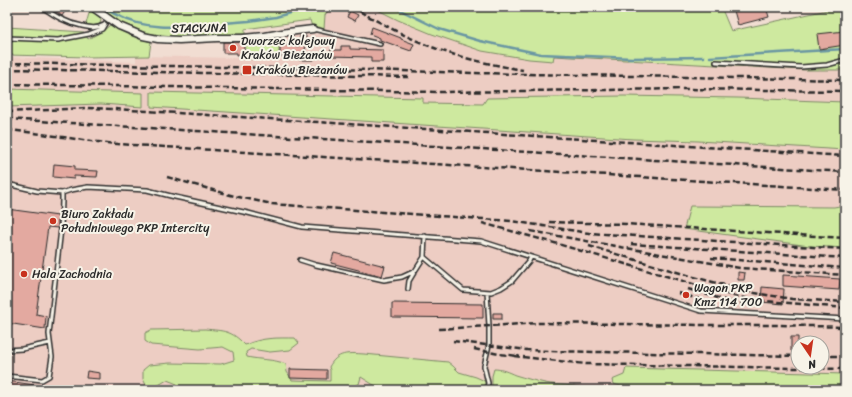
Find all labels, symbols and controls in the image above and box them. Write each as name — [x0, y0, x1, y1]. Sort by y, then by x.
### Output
street label: STACYJNA — [171, 17, 227, 39]
place label: Dworzec kolejowy Kraków Bieżanów — [241, 30, 336, 66]
marker: Dworzec kolejowy Kraków Bieżanów — [228, 43, 238, 53]
place label: Kraków Bieżanów — [256, 59, 348, 81]
marker: Kraków Bieżanów — [241, 64, 253, 76]
place label: Biuro Zakładu Południowego PKP Intercity — [61, 203, 210, 239]
marker: Biuro Zakładu Południowego PKP Intercity — [48, 216, 58, 226]
place label: Hala Zachodnia — [32, 263, 112, 285]
marker: Hala Zachodnia — [19, 269, 29, 279]
place label: Wagon PKP Kmz 114 700 — [694, 277, 763, 313]
marker: Wagon PKP Kmz 114 700 — [681, 290, 691, 300]
north arrow — [790, 335, 830, 375]
text: N — [806, 354, 819, 374]

